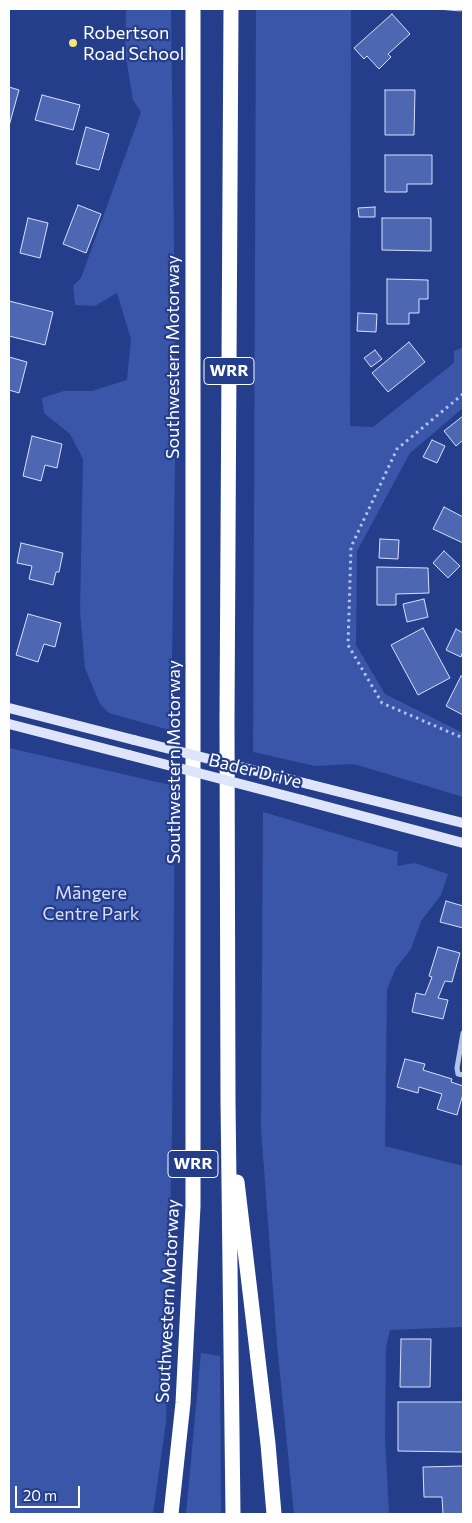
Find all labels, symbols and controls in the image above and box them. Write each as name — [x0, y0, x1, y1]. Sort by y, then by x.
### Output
place label: Robertson Road School — [83, 22, 184, 64]
marker: Robertson Road School — [67, 37, 79, 49]
street label: Southwestern Motorway — [162, 255, 184, 459]
road number: WRR — [204, 358, 254, 384]
street label: Southwestern Motorway — [163, 660, 185, 864]
street label: Bader Drive — [206, 749, 304, 793]
park label: Māngere Centre Park — [43, 882, 139, 924]
road number: WRR — [168, 1150, 218, 1178]
street label: Southwestern Motorway — [152, 1199, 184, 1403]
scale bar — [18, 1476, 82, 1508]
text: 20 m — [23, 1486, 57, 1504]

